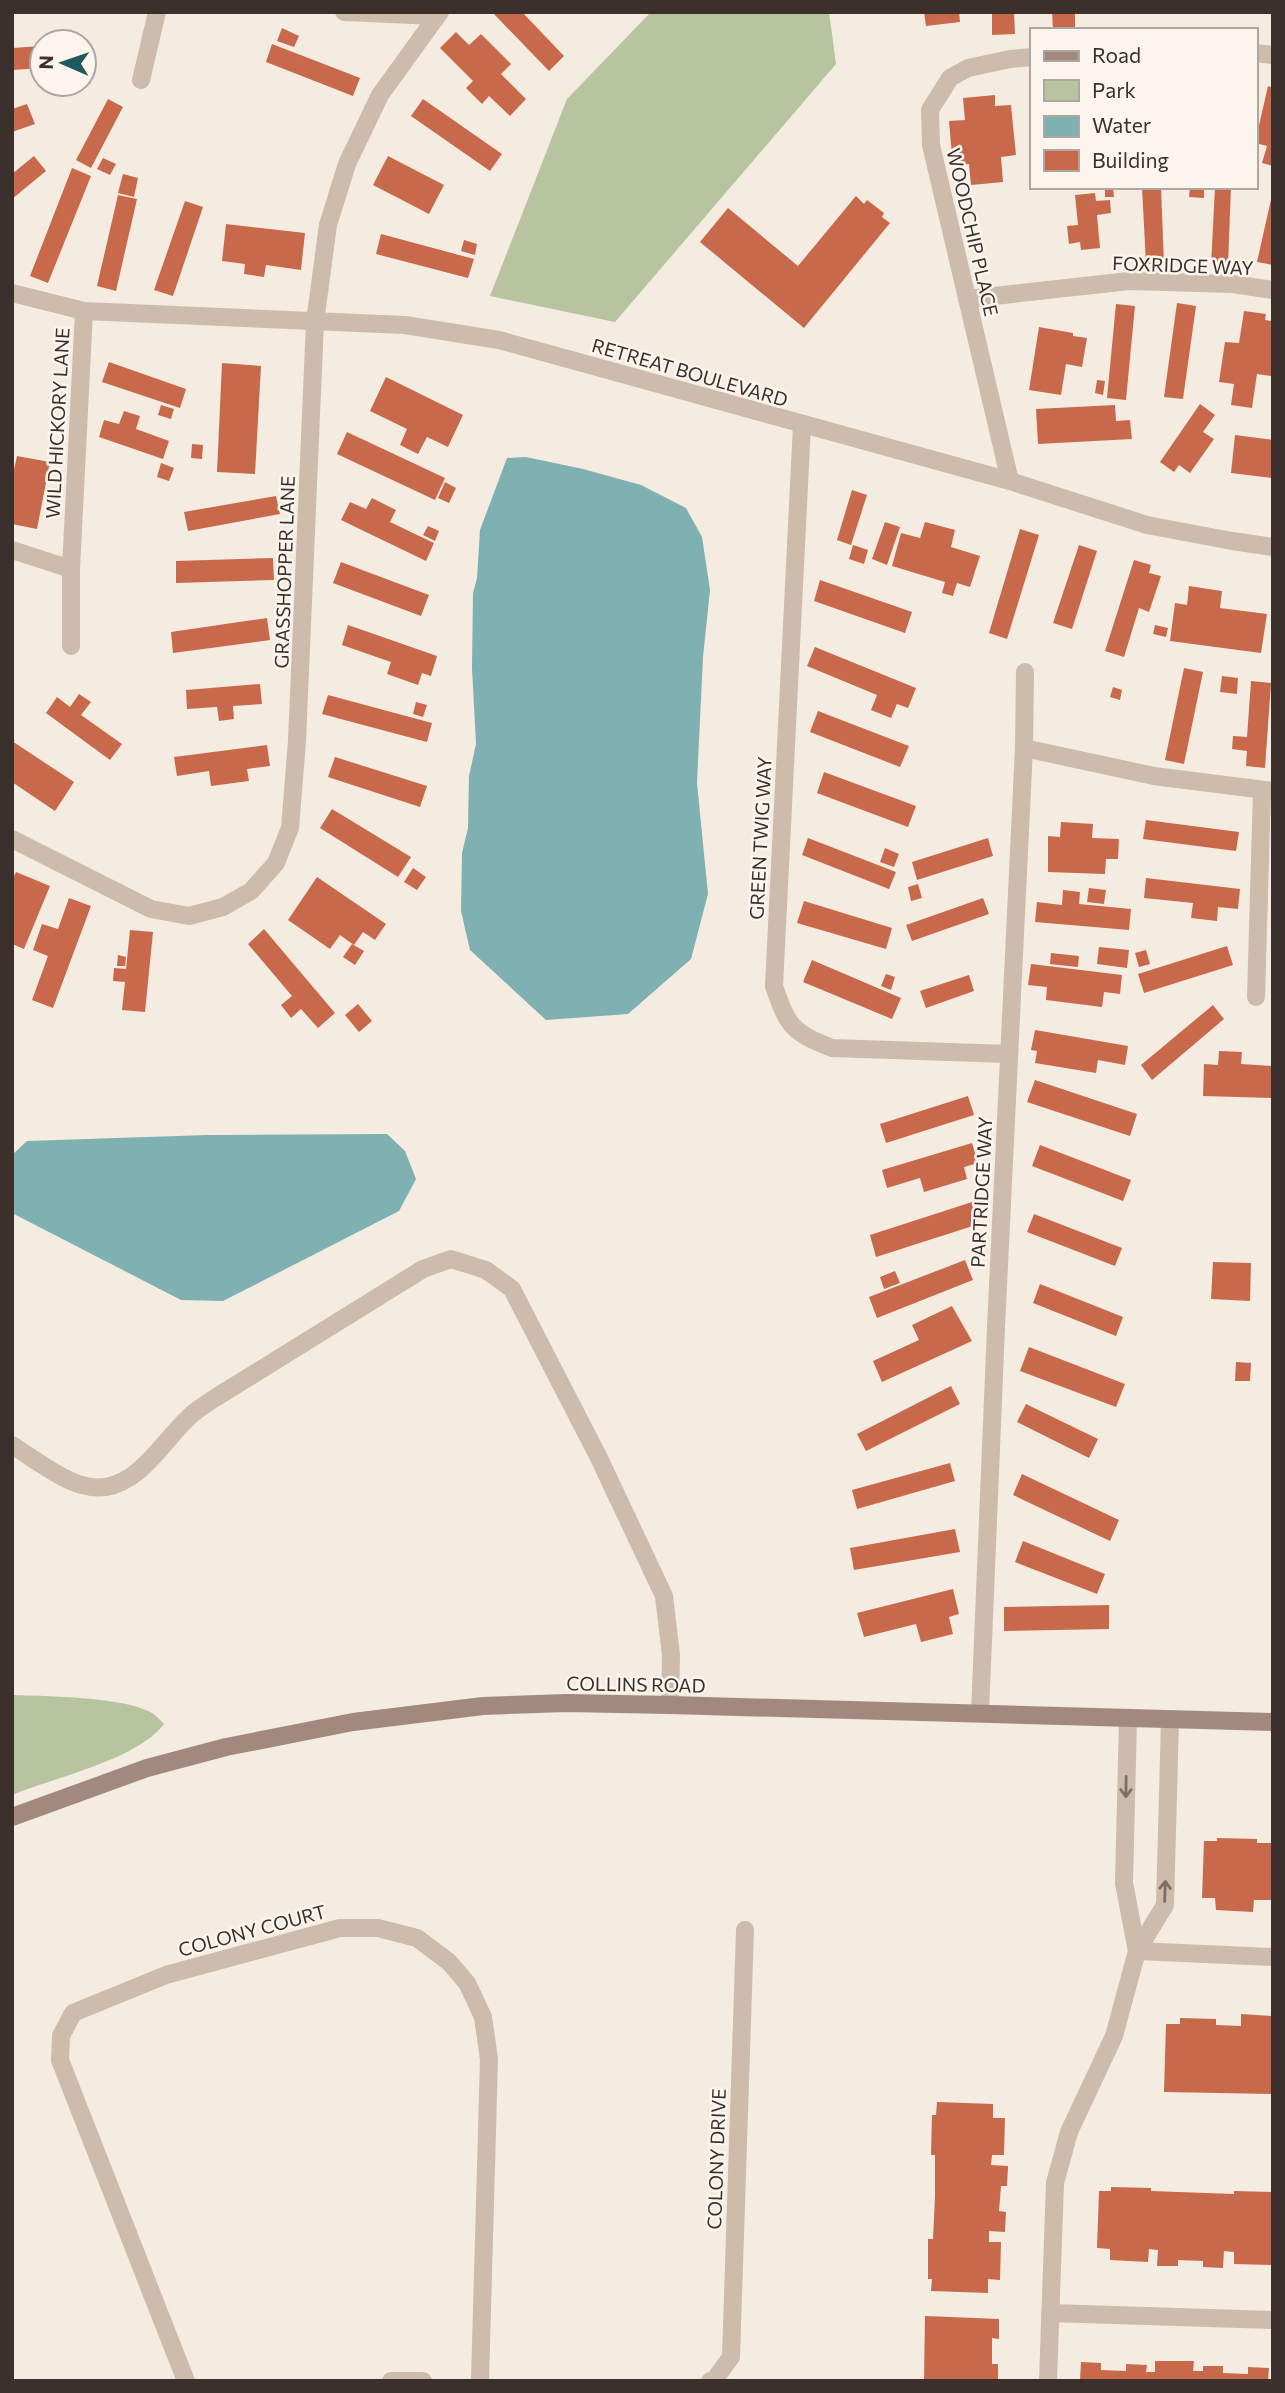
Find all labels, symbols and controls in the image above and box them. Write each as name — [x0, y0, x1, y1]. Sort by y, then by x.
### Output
north arrow — [28, 28, 98, 98]
legend — [1030, 28, 1257, 189]
text: Road — [1092, 42, 1141, 67]
text: N — [34, 55, 57, 70]
text: Park — [1092, 77, 1136, 102]
text: Water — [1092, 112, 1151, 137]
street label: WOODCHIP PLACE — [942, 146, 1004, 318]
text: Building — [1092, 147, 1169, 172]
street label: FOXRIDGE WAY — [1112, 251, 1254, 279]
street label: WILD HICKORY LANE — [41, 327, 73, 519]
street label: RETREAT BOULEVARD — [589, 333, 791, 411]
street label: GRASSHOPPER LANE — [269, 475, 299, 669]
street label: GREEN TWIG WAY — [744, 756, 776, 920]
street label: PARTRIDGE WAY — [966, 1116, 996, 1268]
street label: COLLINS ROAD — [566, 1671, 706, 1697]
one-way arrow — [1120, 1776, 1133, 1799]
one-way arrow — [1159, 1880, 1172, 1903]
street label: COLONY COURT — [176, 1899, 328, 1961]
street label: COLONY DRIVE — [702, 2088, 730, 2230]

